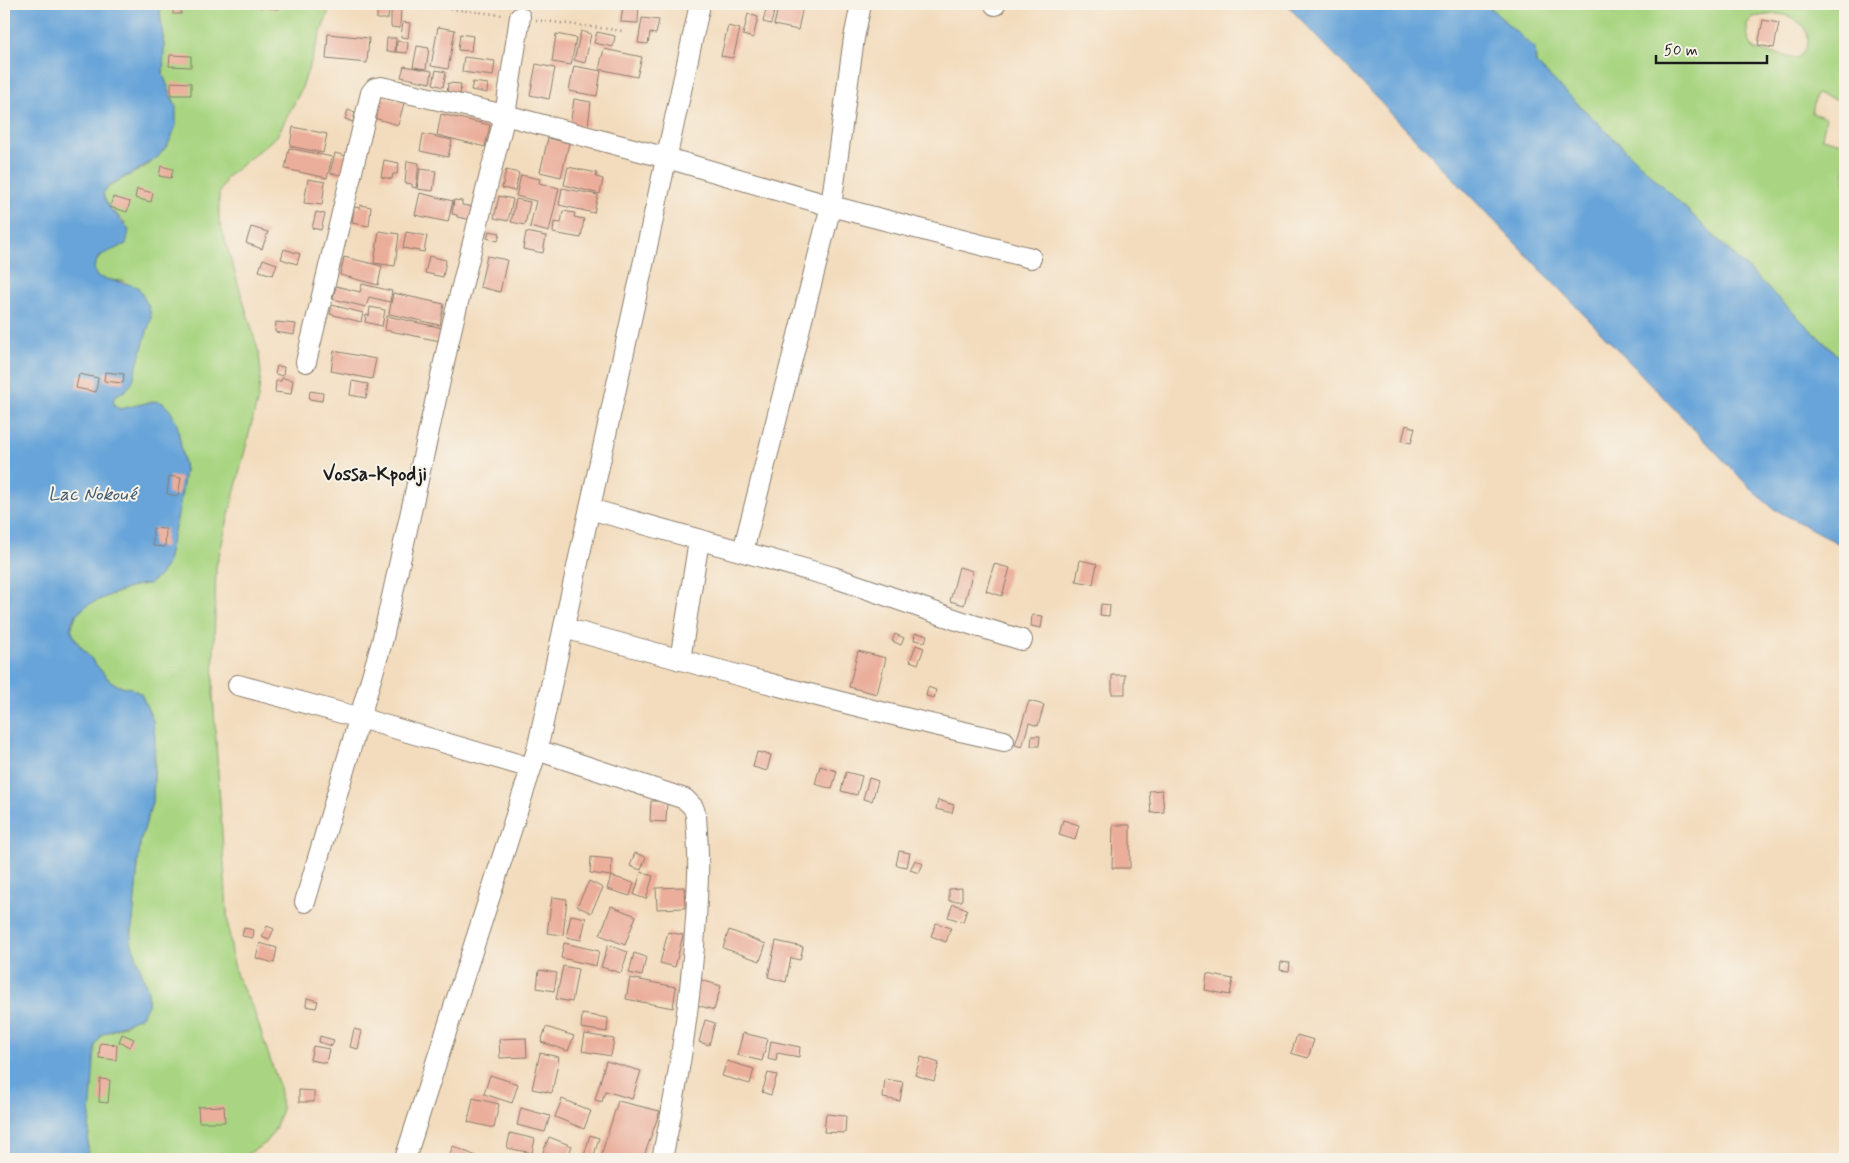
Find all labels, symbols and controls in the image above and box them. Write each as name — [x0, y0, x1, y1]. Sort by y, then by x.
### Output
scale bar — [1656, 32, 1768, 64]
text: 50 m — [1664, 41, 1698, 61]
district label: Vossa-Kpodji — [323, 462, 427, 487]
water label: Lac Nokoué — [48, 482, 139, 507]

